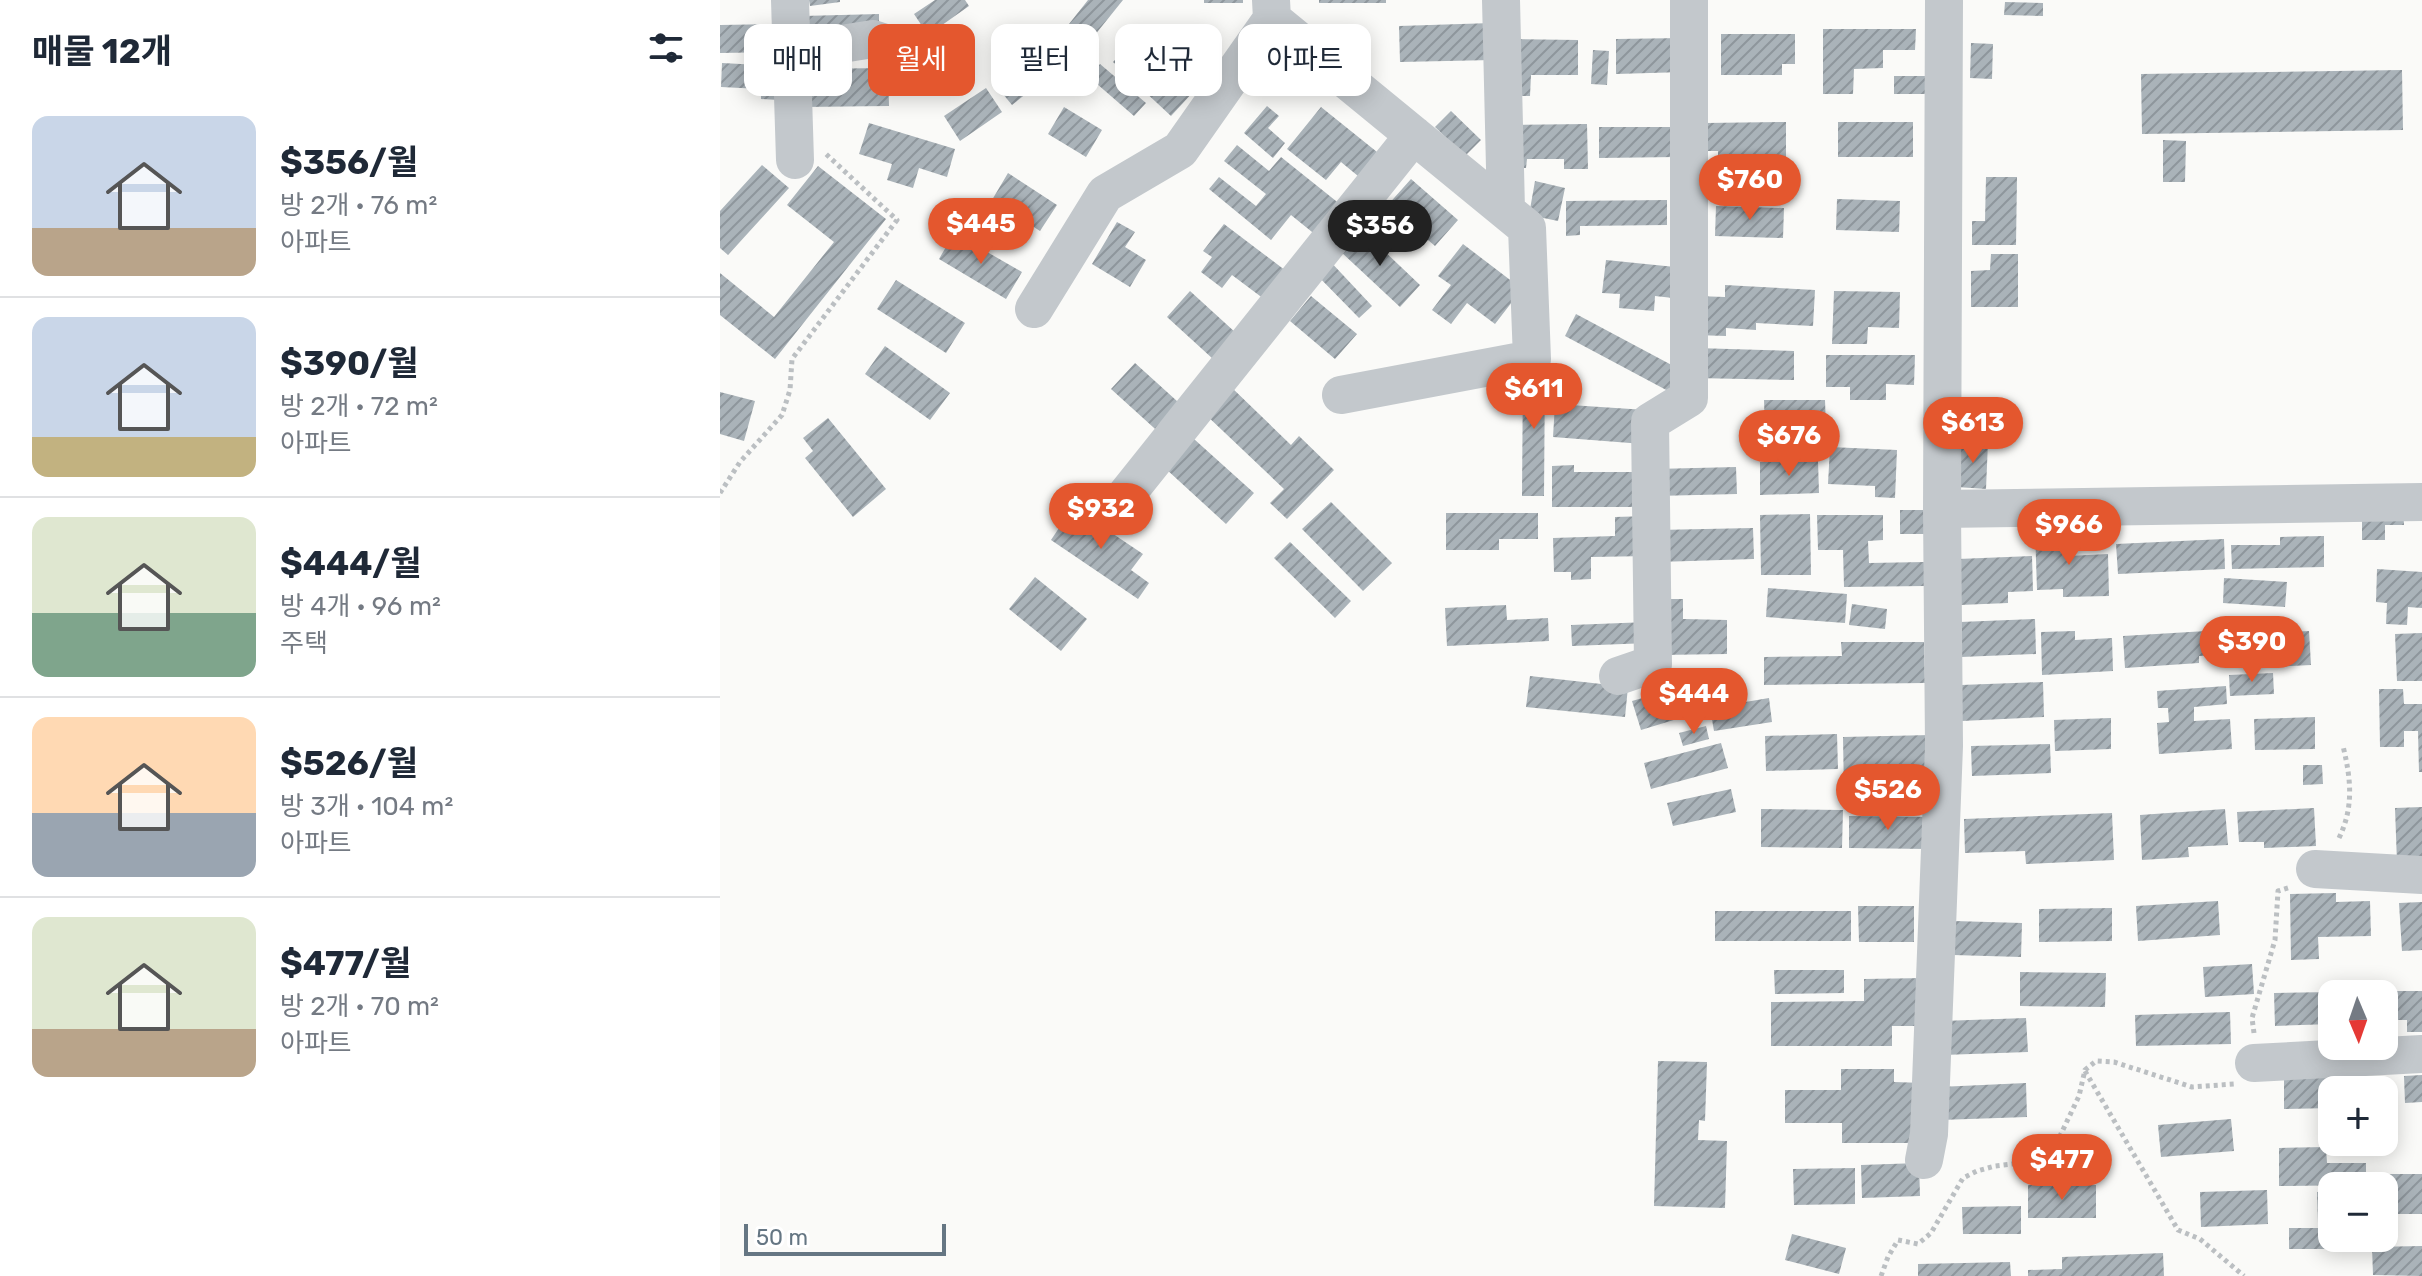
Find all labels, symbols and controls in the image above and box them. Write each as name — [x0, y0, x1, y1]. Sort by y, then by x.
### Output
chip: 매매 — [744, 24, 852, 96]
chip: 월세 — [868, 24, 975, 96]
chip: 필터 — [991, 24, 1099, 96]
chip: 신규 — [1115, 24, 1222, 96]
chip: 아파트 — [1238, 24, 1371, 96]
icon: filters — [644, 26, 688, 70]
text: 매물 12개 — [32, 31, 172, 72]
text: $356/월 — [280, 142, 418, 183]
icon: home — [96, 148, 192, 244]
pin: $760 — [1703, 154, 1797, 222]
text: $760 — [1717, 164, 1783, 195]
text: 방 2개 · 76 m² — [280, 190, 437, 221]
pin: $445 — [934, 198, 1028, 266]
pin: $356 — [1333, 200, 1427, 268]
text: $445 — [946, 208, 1016, 239]
text: $356 — [1346, 210, 1414, 241]
text: 아파트 — [280, 227, 352, 258]
text: $390/월 — [280, 343, 419, 384]
icon: home — [96, 349, 192, 445]
pin: $611 — [1487, 363, 1581, 431]
text: $611 — [1504, 373, 1564, 404]
text: 방 2개 · 72 m² — [280, 391, 438, 422]
pin: $613 — [1926, 397, 2020, 465]
text: $613 — [1941, 407, 2005, 438]
pin: $676 — [1742, 410, 1836, 478]
text: $676 — [1757, 420, 1821, 451]
text: 아파트 — [280, 428, 352, 459]
pin: $932 — [1054, 483, 1148, 551]
text: $932 — [1067, 493, 1135, 524]
pin: $966 — [2022, 499, 2116, 567]
text: $966 — [2035, 509, 2103, 540]
text: $444/월 — [280, 543, 422, 584]
icon: home — [96, 549, 192, 645]
text: 방 4개 · 96 m² — [280, 591, 441, 622]
pin: $390 — [2205, 616, 2299, 684]
text: $390 — [2218, 626, 2286, 657]
text: 주택 — [280, 628, 328, 659]
pin: $444 — [1647, 668, 1741, 736]
text: $444 — [1659, 678, 1729, 709]
text: $526/월 — [280, 743, 418, 784]
icon: home — [96, 749, 192, 845]
pin: $526 — [1841, 764, 1935, 832]
text: $526 — [1854, 774, 1922, 805]
text: 방 3개 · 104 m² — [280, 791, 453, 822]
text: 아파트 — [280, 828, 352, 859]
text: $477/월 — [280, 943, 411, 984]
icon: home — [96, 949, 192, 1045]
north arrow — [2318, 980, 2398, 1060]
map controls — [2318, 980, 2398, 1252]
text: 방 2개 · 70 m² — [280, 991, 439, 1022]
text: 아파트 — [280, 1028, 352, 1059]
button: + — [2318, 1076, 2398, 1156]
pin: $477 — [2015, 1134, 2109, 1202]
text: $477 — [2030, 1144, 2094, 1175]
button: − — [2318, 1172, 2398, 1252]
scale bar — [744, 1220, 946, 1256]
text: 50 m — [756, 1224, 808, 1251]

